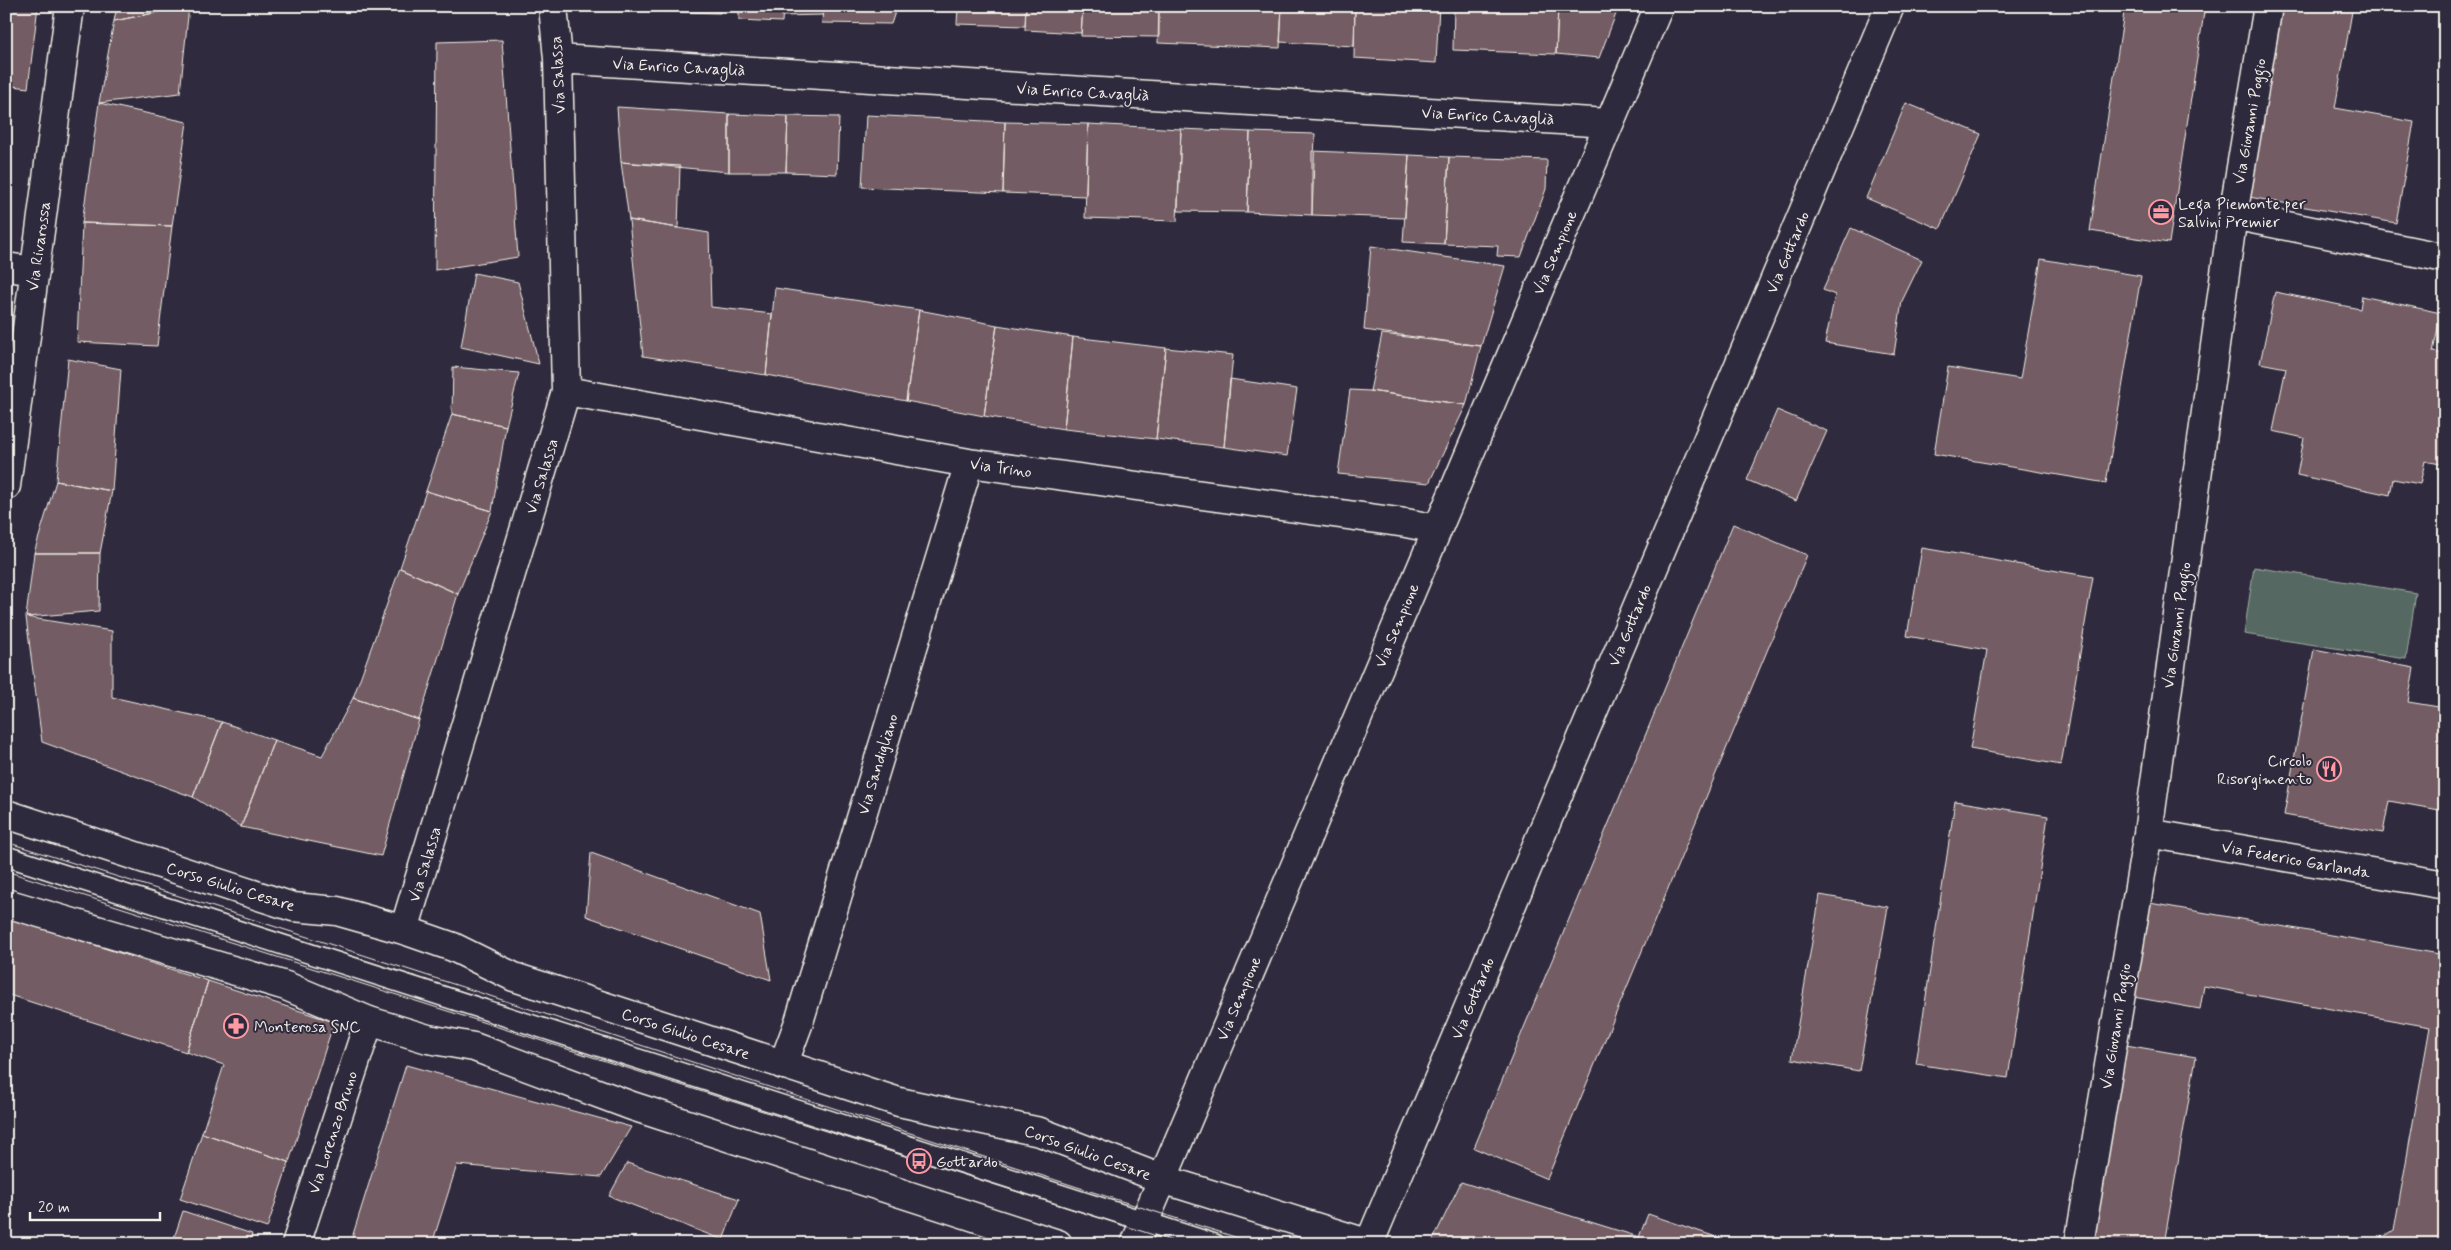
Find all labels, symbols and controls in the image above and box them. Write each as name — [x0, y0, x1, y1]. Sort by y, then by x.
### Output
street label: Via Salassa — [546, 35, 571, 114]
street label: Via Enrico Cavaglià — [612, 54, 746, 82]
street label: Via Giovanni Poggio — [2229, 57, 2273, 186]
street label: Via Enrico Cavaglià — [1016, 79, 1150, 107]
street label: Via Enrico Cavaglià — [1421, 103, 1555, 131]
place label: Lega Piemonte per Salvini Premier — [2178, 194, 2306, 233]
office icon: Lega Piemonte per Salvini Premier — [2148, 199, 2174, 225]
street label: Via Rivarossa — [23, 200, 56, 292]
street label: Via Sempione — [1528, 207, 1583, 298]
street label: Via Gottardo — [1762, 208, 1815, 297]
street label: Via Salassa — [521, 436, 564, 517]
street label: Via Trino — [968, 454, 1033, 483]
street label: Via Giovanni Poggio — [2158, 561, 2198, 690]
street label: Via Sempione — [1370, 580, 1425, 671]
street label: Via Gottardo — [1604, 581, 1657, 670]
street label: Via Sandigliano — [853, 711, 904, 817]
place label: Circolo Risorgimento — [2217, 751, 2312, 790]
restaurant icon: Circolo Risorgimento — [2316, 756, 2342, 782]
street label: Via Salassa — [404, 824, 447, 905]
street label: Via Federico Garlanda — [2220, 837, 2372, 884]
street label: Corso Giulio Cesare — [164, 858, 298, 917]
street label: Via Sempione — [1212, 953, 1267, 1044]
street label: Via Gottardo — [1447, 954, 1500, 1043]
street label: Via Giovanni Poggio — [2096, 962, 2138, 1091]
street label: Corso Giulio Cesare — [619, 1004, 752, 1065]
pharmacy icon: Monterosa SNC — [223, 1013, 249, 1039]
place label: Monterosa SNC — [254, 1017, 361, 1038]
street label: Via Lorenzo Bruno — [304, 1068, 363, 1197]
street label: Corso Giulio Cesare — [1021, 1121, 1154, 1186]
bus stop icon: Gottardo — [906, 1148, 932, 1174]
place label: Gottardo — [936, 1152, 998, 1173]
scale bar — [30, 1190, 160, 1222]
text: 20 m — [38, 1198, 70, 1218]

